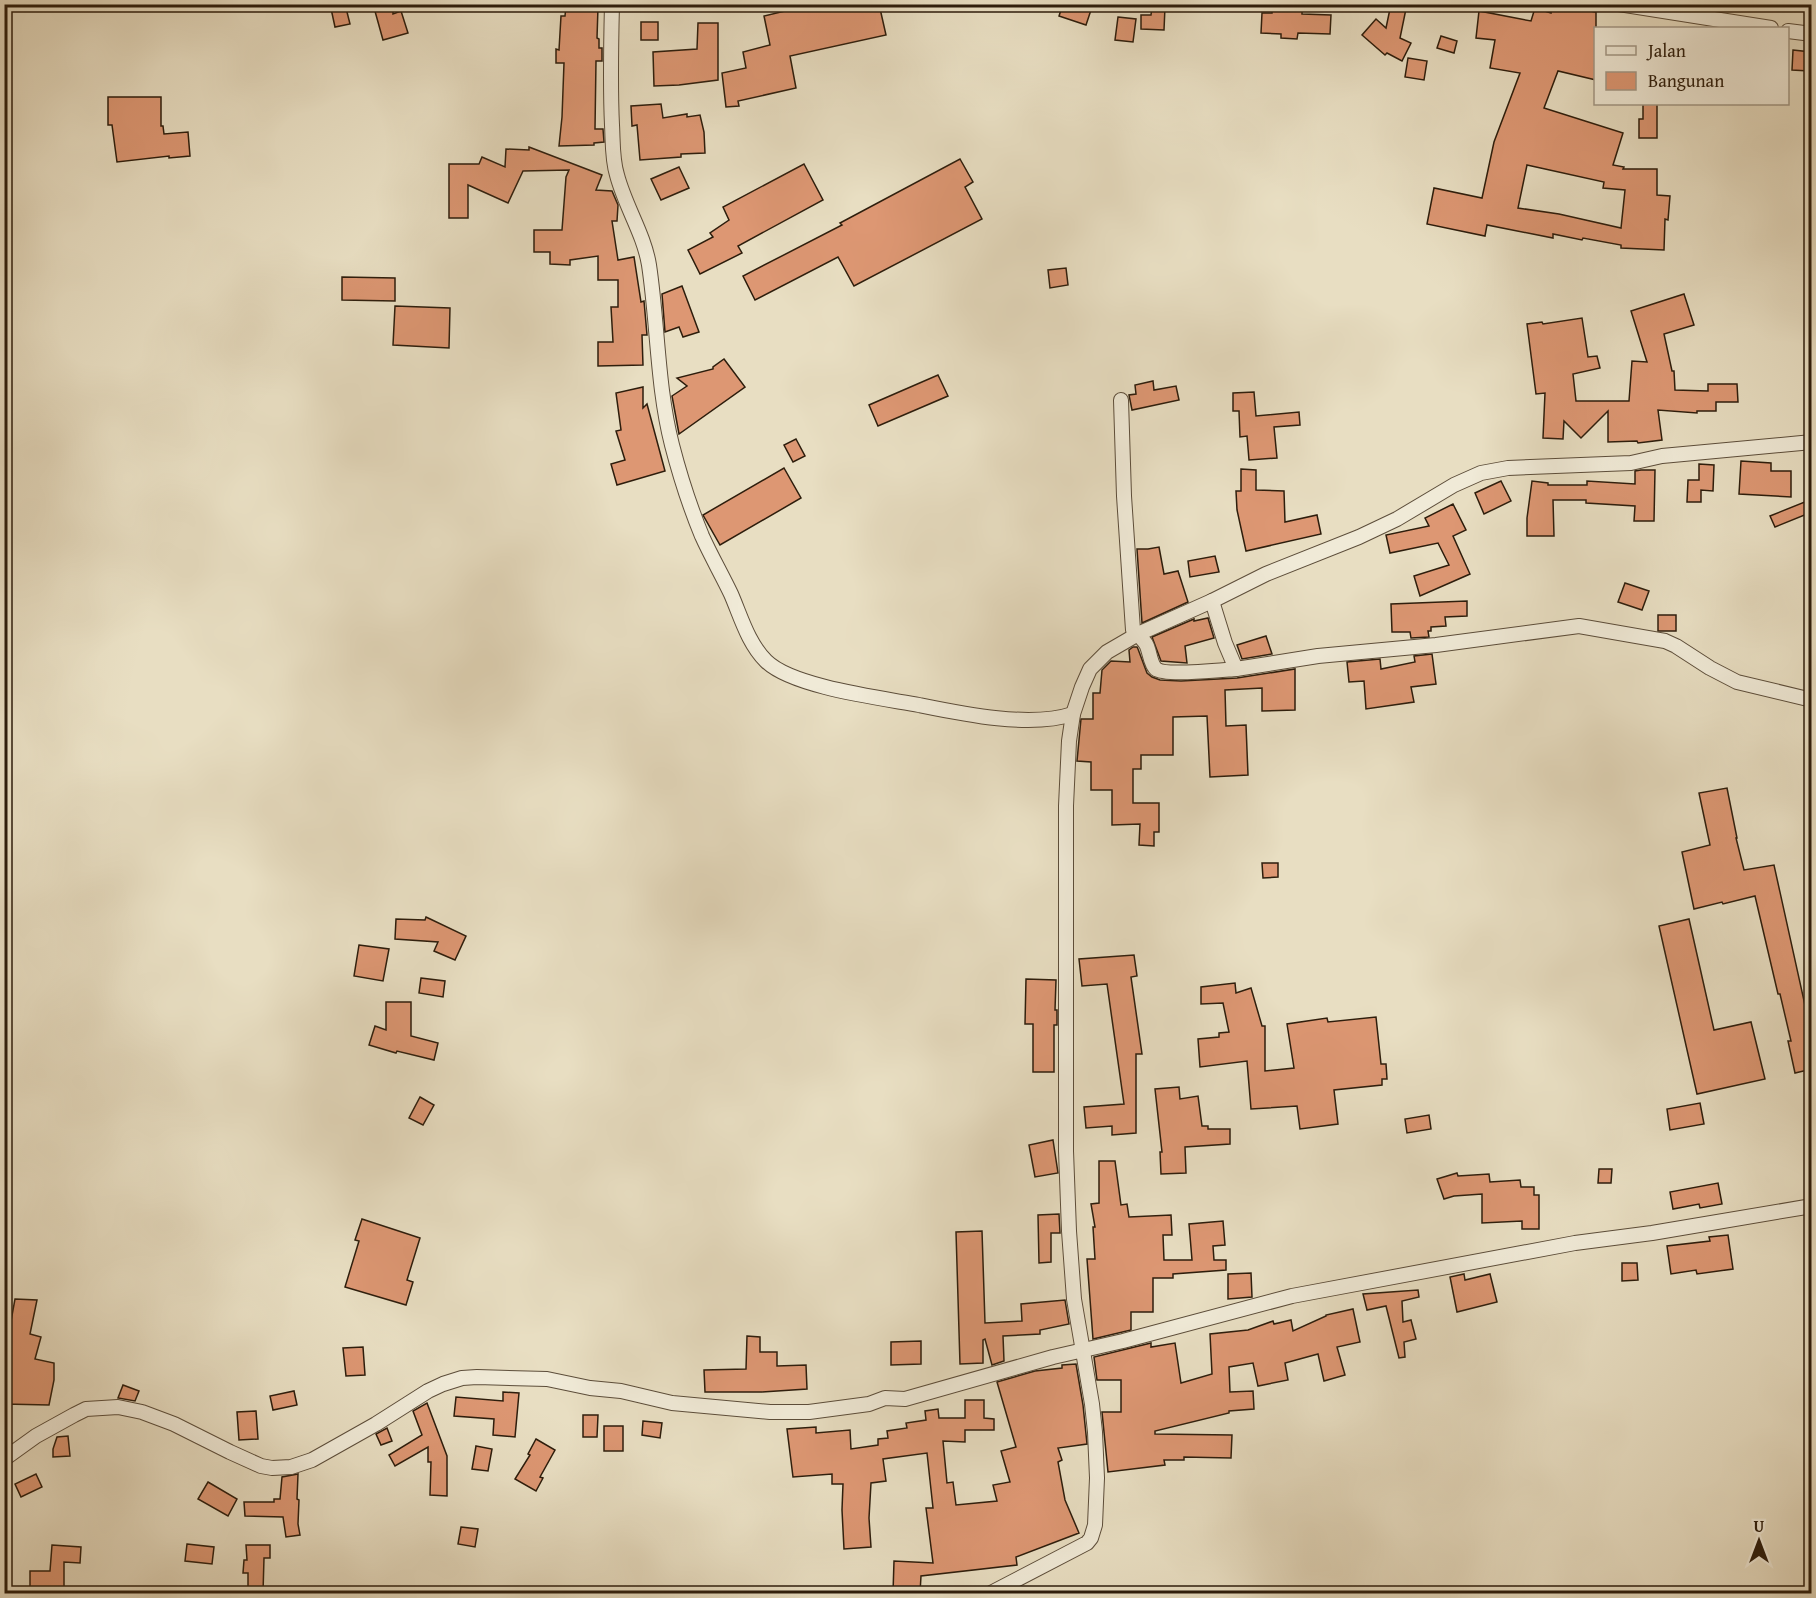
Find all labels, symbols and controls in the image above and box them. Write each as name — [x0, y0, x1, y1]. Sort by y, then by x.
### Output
legend — [1594, 27, 1789, 105]
text: Jalan — [1646, 37, 1686, 64]
text: Bangunan — [1648, 67, 1724, 94]
north arrow — [1729, 1511, 1789, 1571]
text: U — [1754, 1514, 1765, 1538]

